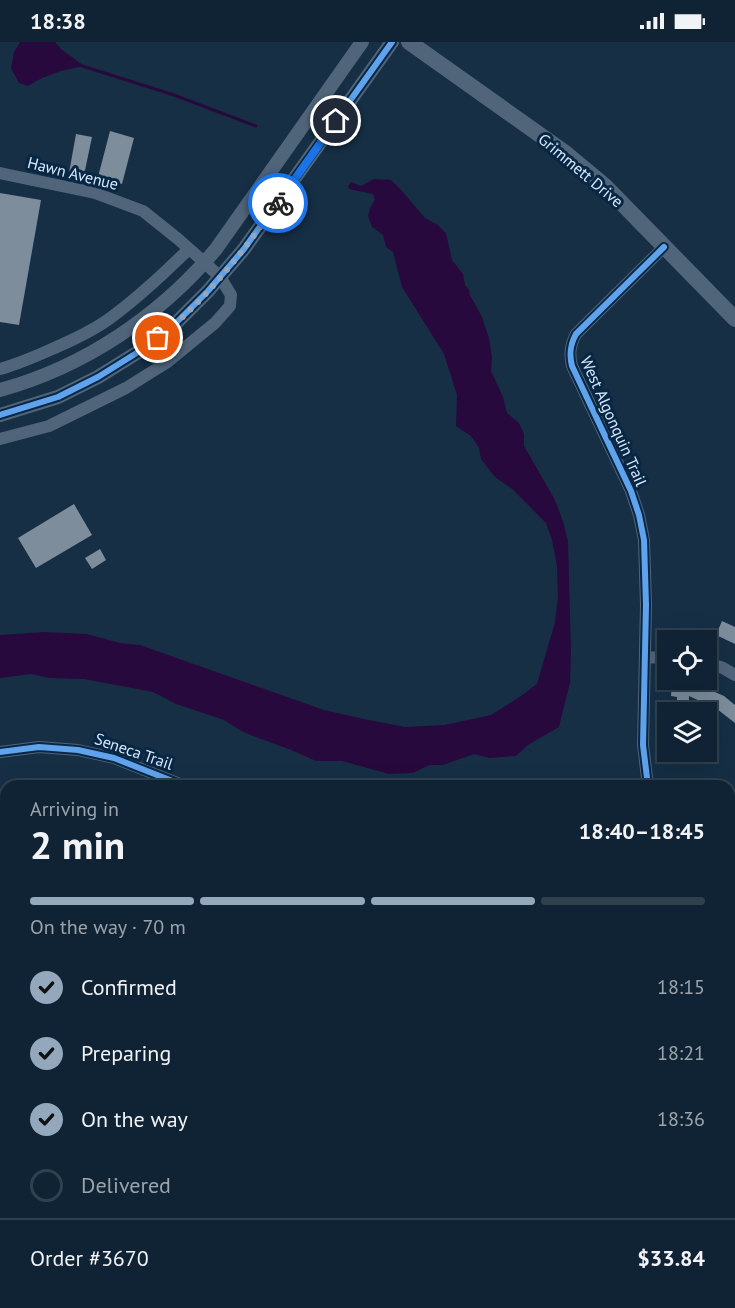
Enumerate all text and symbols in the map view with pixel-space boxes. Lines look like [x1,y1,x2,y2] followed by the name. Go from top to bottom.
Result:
[30,7,86,35] text: 18:38
[310,95,361,146] pin
[319,104,352,137] icon: home
[535,129,627,211] street label: Grimmett Drive
[25,152,121,194] street label: Hawn Avenue
[248,173,308,233] courier
[262,187,295,220] icon: bike
[132,312,183,363] pin
[141,321,174,354] icon: bag
[576,353,652,489] street label: West Algonquin Trail
[657,630,717,762] map controls
[657,630,717,690] button: locate
[657,702,717,762] button: layers
[92,728,176,774] street label: Seneca Trail
[30,796,119,822] text: Arriving in
[579,817,705,845] text: 18:40–18:45
[30,819,125,870] text: 2 min
[30,914,186,940] text: On the way · 70 m
[30,971,63,1004] icon: check
[81,973,177,1001] text: Confirmed
[657,974,705,1000] text: 18:15
[30,1037,63,1070] icon: check
[81,1039,171,1067] text: Preparing
[657,1040,705,1066] text: 18:21
[30,1103,63,1136] icon: check
[81,1105,188,1133] text: On the way
[657,1106,705,1132] text: 18:36
[81,1171,171,1199] text: Delivered
[30,1244,149,1272] text: Order #3670
[637,1244,705,1272] text: $33.84

